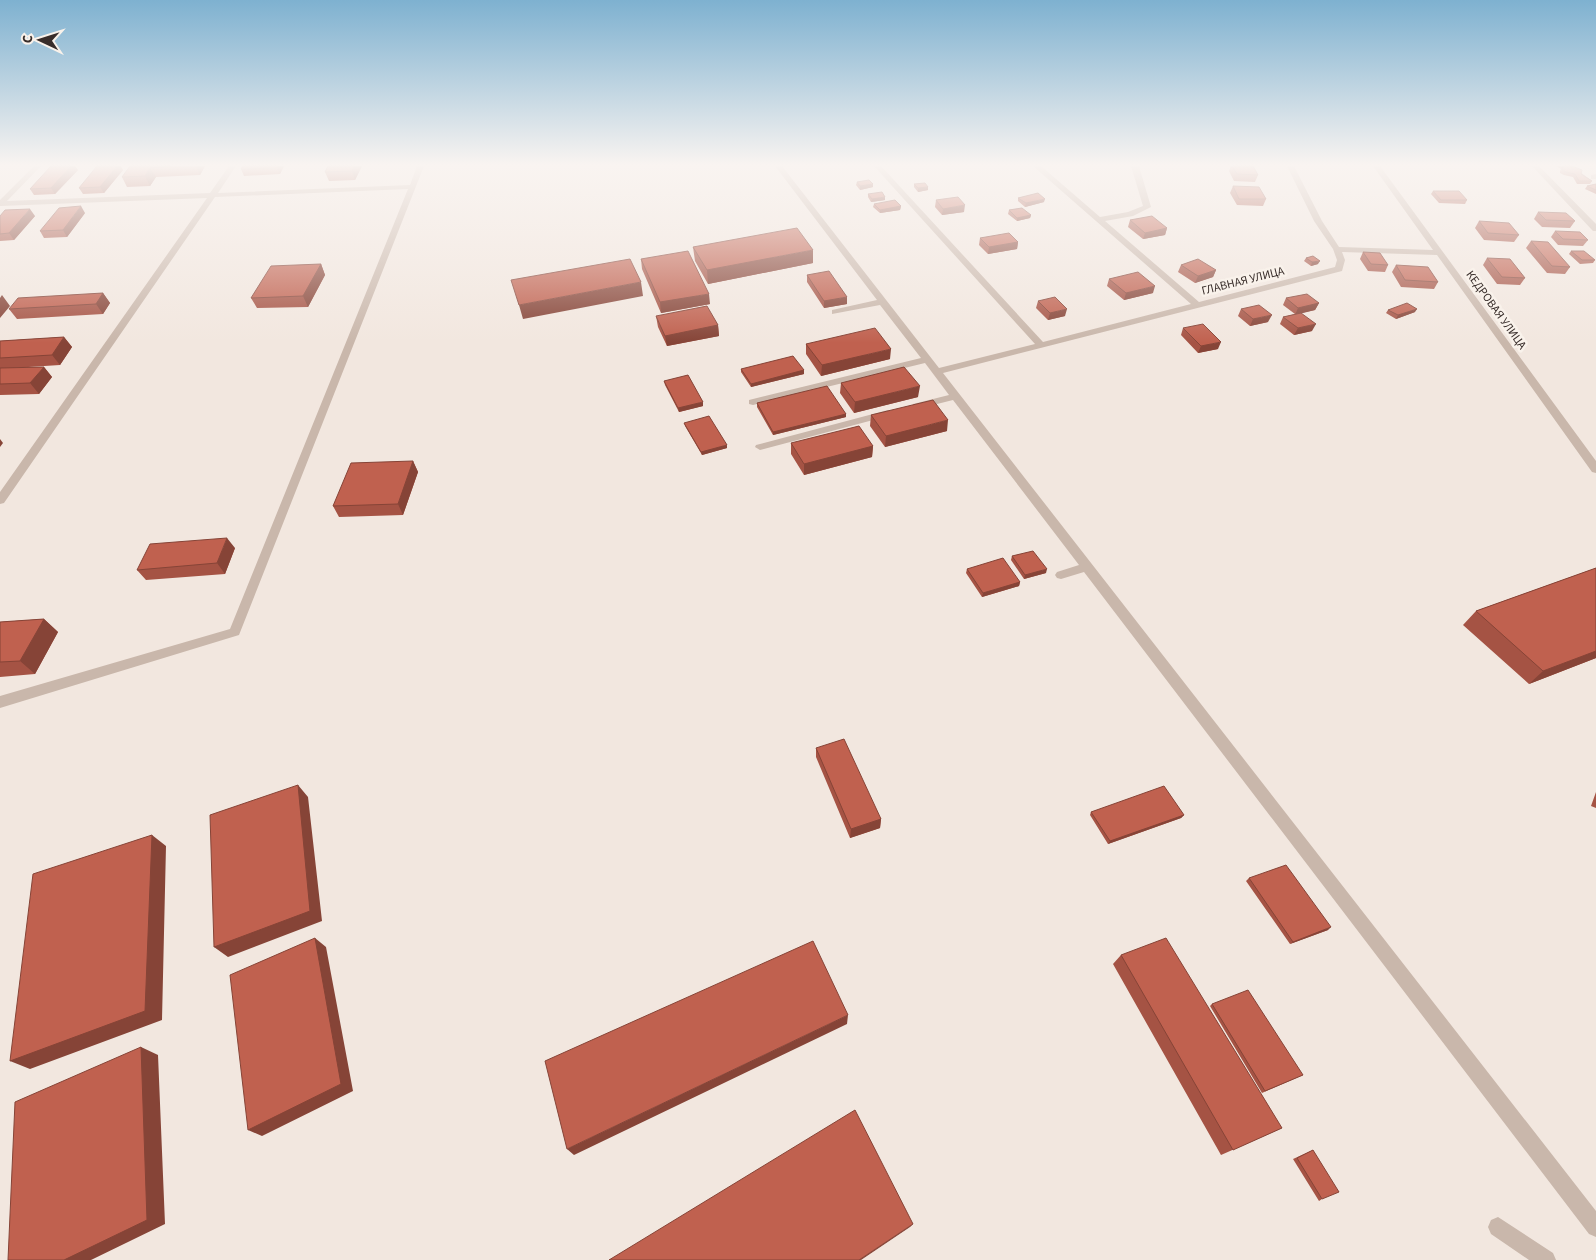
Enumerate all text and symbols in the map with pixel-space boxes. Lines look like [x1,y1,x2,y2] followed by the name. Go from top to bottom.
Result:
[15,15,65,65] north arrow
[18,34,38,44] text: С
[1200,262,1287,299] street label: ГЛАВНАЯ УЛИЦА
[1462,267,1531,353] street label: КЕДРОВАЯ УЛИЦА

